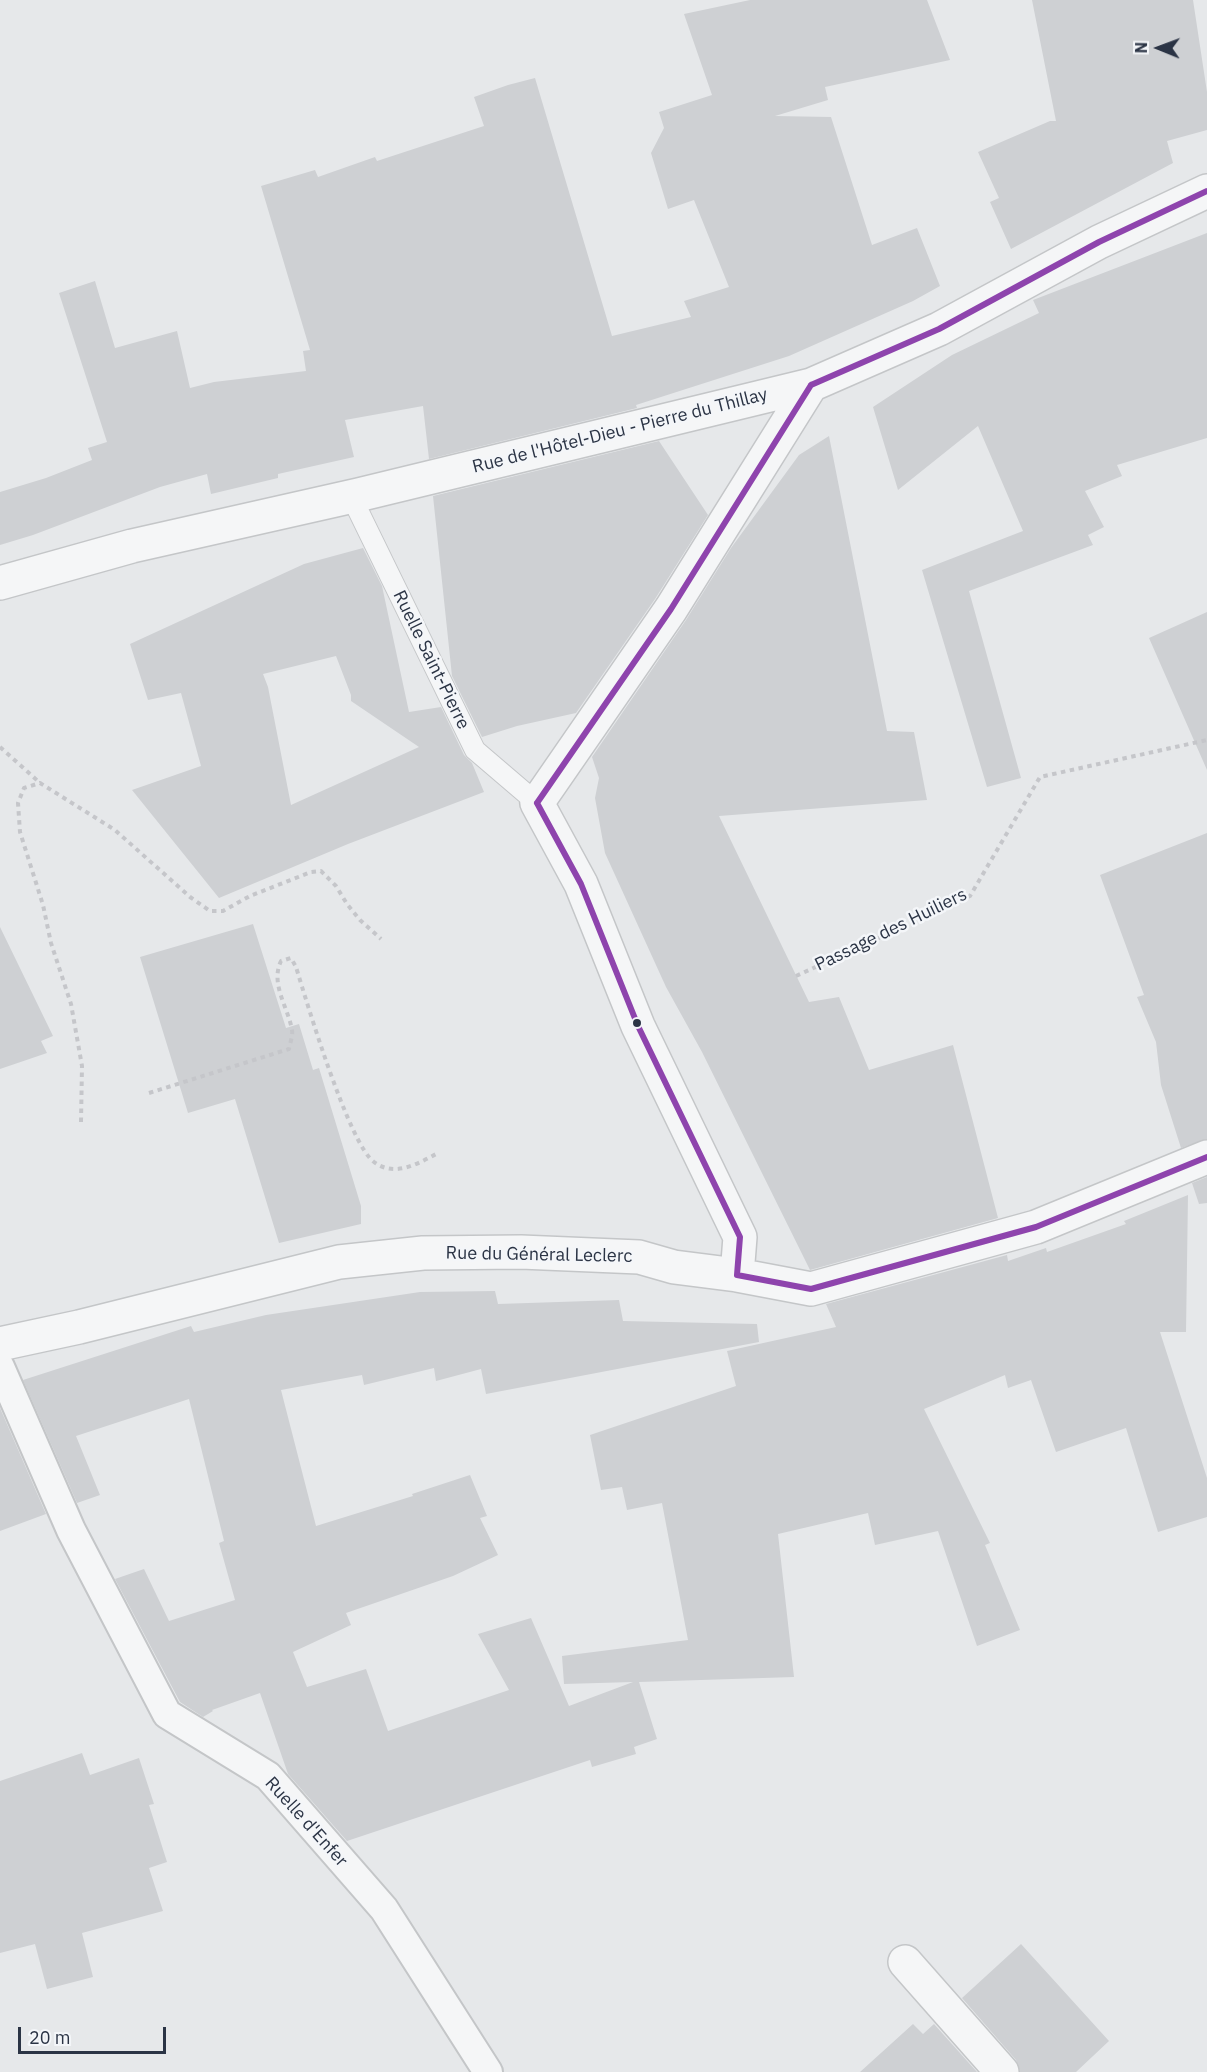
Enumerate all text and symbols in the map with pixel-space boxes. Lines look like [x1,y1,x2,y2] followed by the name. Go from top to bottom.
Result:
[1129,18,1189,78] north arrow
[1131,42,1151,54] text: N
[470,384,770,478] street label: Rue de l'Hôtel-Dieu - Pierre du Thillay
[388,587,474,733] street label: Ruelle Saint-Pierre
[812,884,970,976] street label: Passage des Huiliers
[631,1017,643,1029] unlabelled marker
[445,1243,633,1267] street label: Rue du Général Leclerc
[260,1773,352,1871] street label: Ruelle d'Enfer
[21,2015,170,2053] scale bar
[29,2026,71,2049] text: 20 m

